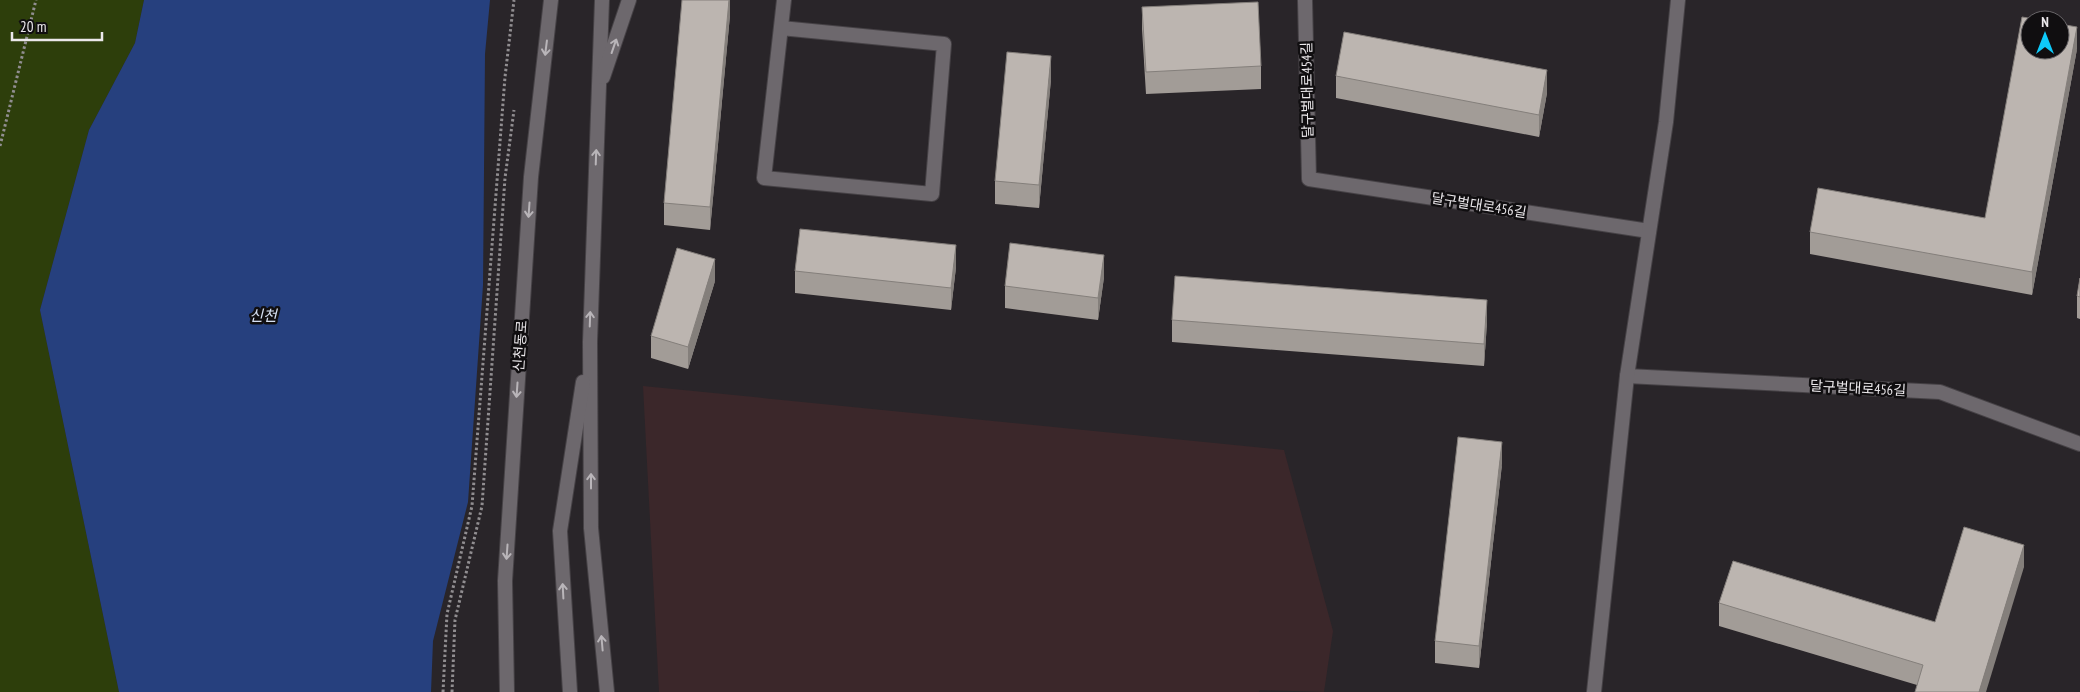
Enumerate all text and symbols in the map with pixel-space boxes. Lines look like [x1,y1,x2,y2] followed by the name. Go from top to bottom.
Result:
[12,10,102,42] scale bar
[2020,10,2070,60] north arrow
[2041,13,2049,31] text: N
[20,17,46,36] text: 20 m
[609,38,619,54] one-way arrow
[541,40,551,56] one-way arrow
[1297,42,1317,138] street label: 달구벌대로454길
[591,149,600,165] one-way arrow
[1430,189,1528,221] street label: 달구벌대로456길
[524,202,533,218] one-way arrow
[249,306,279,325] water label: 신천
[586,311,595,327] one-way arrow
[509,320,531,372] street label: 신천동로
[1810,376,1906,400] street label: 달구벌대로456길
[513,381,522,397] one-way arrow
[586,474,596,490] one-way arrow
[502,544,511,560] one-way arrow
[559,583,568,599] one-way arrow
[597,636,607,652] one-way arrow

